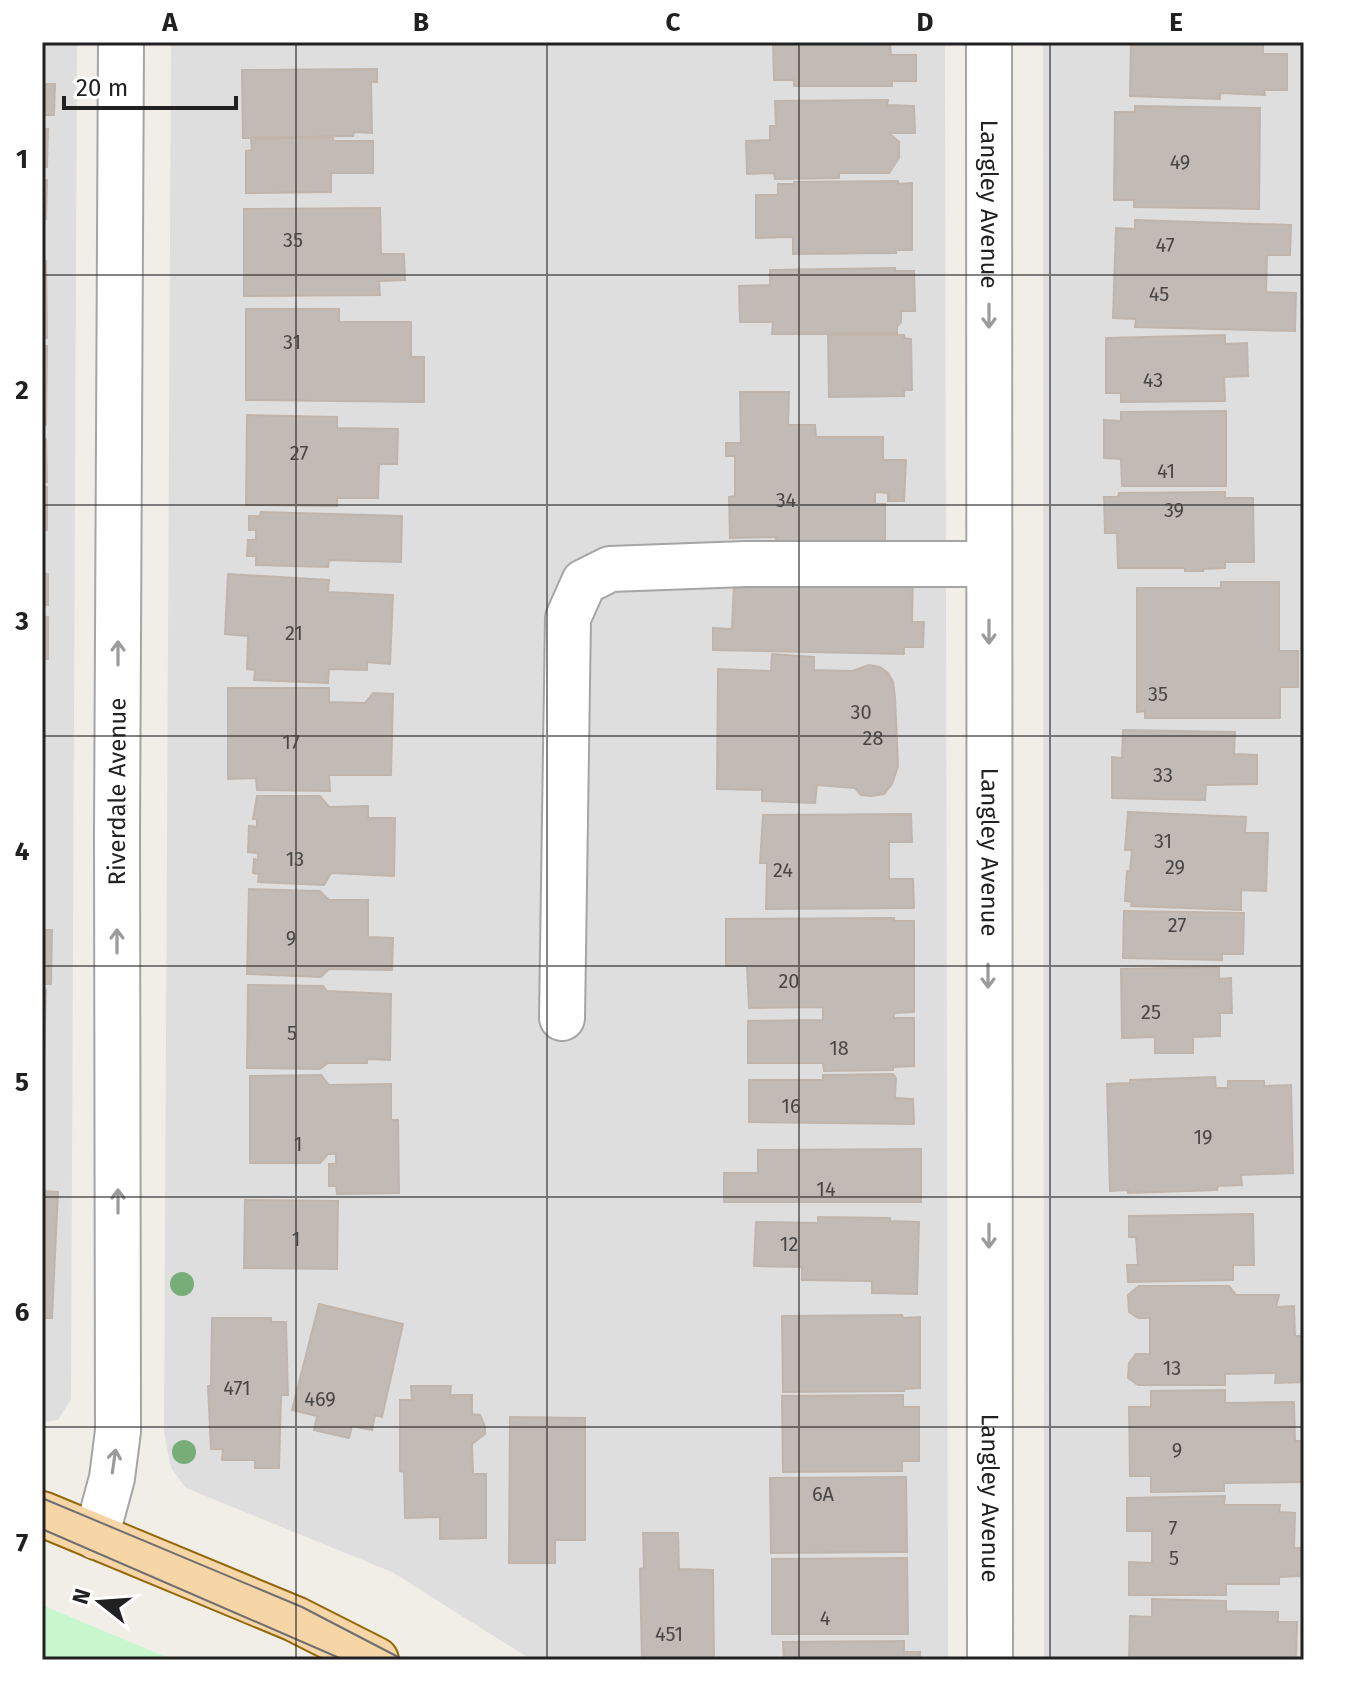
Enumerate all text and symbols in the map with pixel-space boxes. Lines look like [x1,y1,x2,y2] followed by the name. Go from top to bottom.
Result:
[161,7,178,38] text: A
[413,7,429,38] text: B
[666,7,681,38] text: C
[917,7,934,38] text: D
[1169,7,1183,38] text: E
[64,60,236,110] scale bar
[76,74,128,102] text: 20 m
[975,119,1003,289] street label: Langley Avenue
[16,144,28,175] text: 1
[1170,150,1190,174] house number: 49
[283,228,303,252] house number: 35
[1155,233,1175,257] house number: 47
[1149,282,1169,306] house number: 45
[981,302,997,329] one-way arrow
[283,330,301,354] house number: 31
[1143,368,1163,392] house number: 43
[15,375,29,406] text: 2
[290,441,308,465] house number: 27
[1157,459,1175,483] house number: 41
[776,488,797,512] house number: 34
[1164,498,1184,522] house number: 39
[14,606,29,637] text: 3
[981,618,996,645] one-way arrow
[285,621,303,645] house number: 21
[110,640,126,667] one-way arrow
[1148,682,1168,706] house number: 35
[103,697,132,886] street label: Riverdale Avenue
[850,700,872,724] house number: 30
[863,726,883,750] house number: 28
[282,730,300,754] house number: 17
[1153,763,1173,787] house number: 33
[975,767,1004,937] street label: Langley Avenue
[1154,829,1172,853] house number: 31
[15,836,30,867] text: 4
[286,847,304,871] house number: 13
[1165,855,1185,879] house number: 29
[773,858,793,882] house number: 24
[1168,913,1186,937] house number: 27
[286,926,296,950] house number: 9
[109,928,125,955] one-way arrow
[980,962,996,989] one-way arrow
[778,969,800,993] house number: 20
[1141,1000,1161,1024] house number: 25
[287,1021,297,1045] house number: 5
[829,1036,849,1060] house number: 18
[15,1067,29,1098] text: 5
[781,1094,801,1118] house number: 16
[1193,1125,1213,1149] house number: 19
[294,1132,302,1156] house number: 1
[816,1177,836,1201] house number: 14
[110,1188,126,1215] one-way arrow
[981,1222,996,1249] one-way arrow
[292,1227,300,1251] house number: 1
[780,1232,798,1256] house number: 12
[15,1297,30,1328] text: 6
[1163,1356,1181,1380] house number: 13
[223,1376,251,1400] house number: 471
[304,1387,336,1411] house number: 469
[976,1413,1004,1583] street label: Langley Avenue
[1172,1438,1182,1462] house number: 9
[107,1449,122,1474] one-way arrow
[812,1482,835,1506] house number: 6A
[1169,1516,1178,1540] house number: 7
[16,1528,28,1559] text: 7
[1169,1546,1179,1570] house number: 5
[60,1562,140,1642] north arrow
[66,1585,96,1607] text: N
[820,1606,831,1630] house number: 4
[655,1622,683,1646] house number: 451

